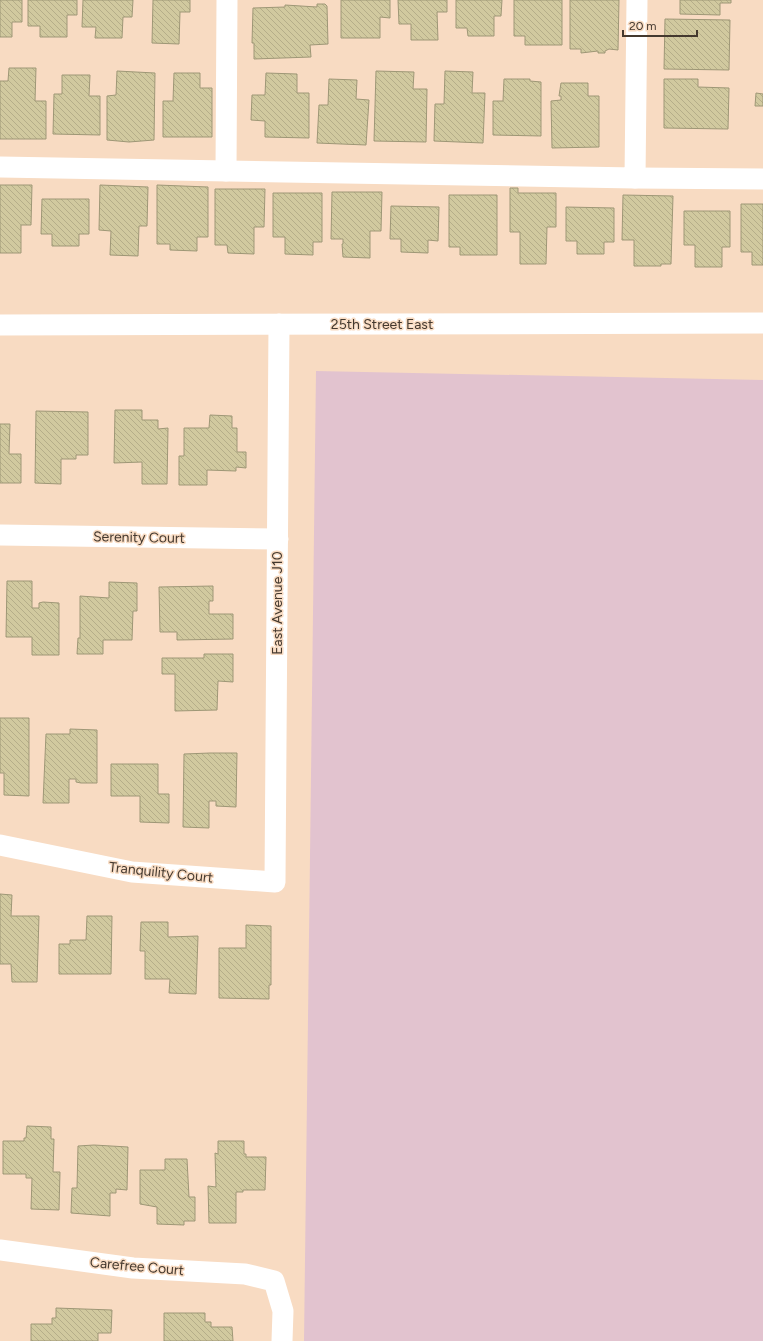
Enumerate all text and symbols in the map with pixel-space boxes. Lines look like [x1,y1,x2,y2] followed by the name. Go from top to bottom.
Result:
[623,12,697,38] scale bar
[629,19,657,33] text: 20 m
[331,316,433,333] street label: 25th Street East
[93,528,185,547] street label: Serenity Court
[269,551,286,655] street label: East Avenue J10
[108,859,214,886] street label: Tranquility Court
[89,1254,185,1279] street label: Carefree Court

